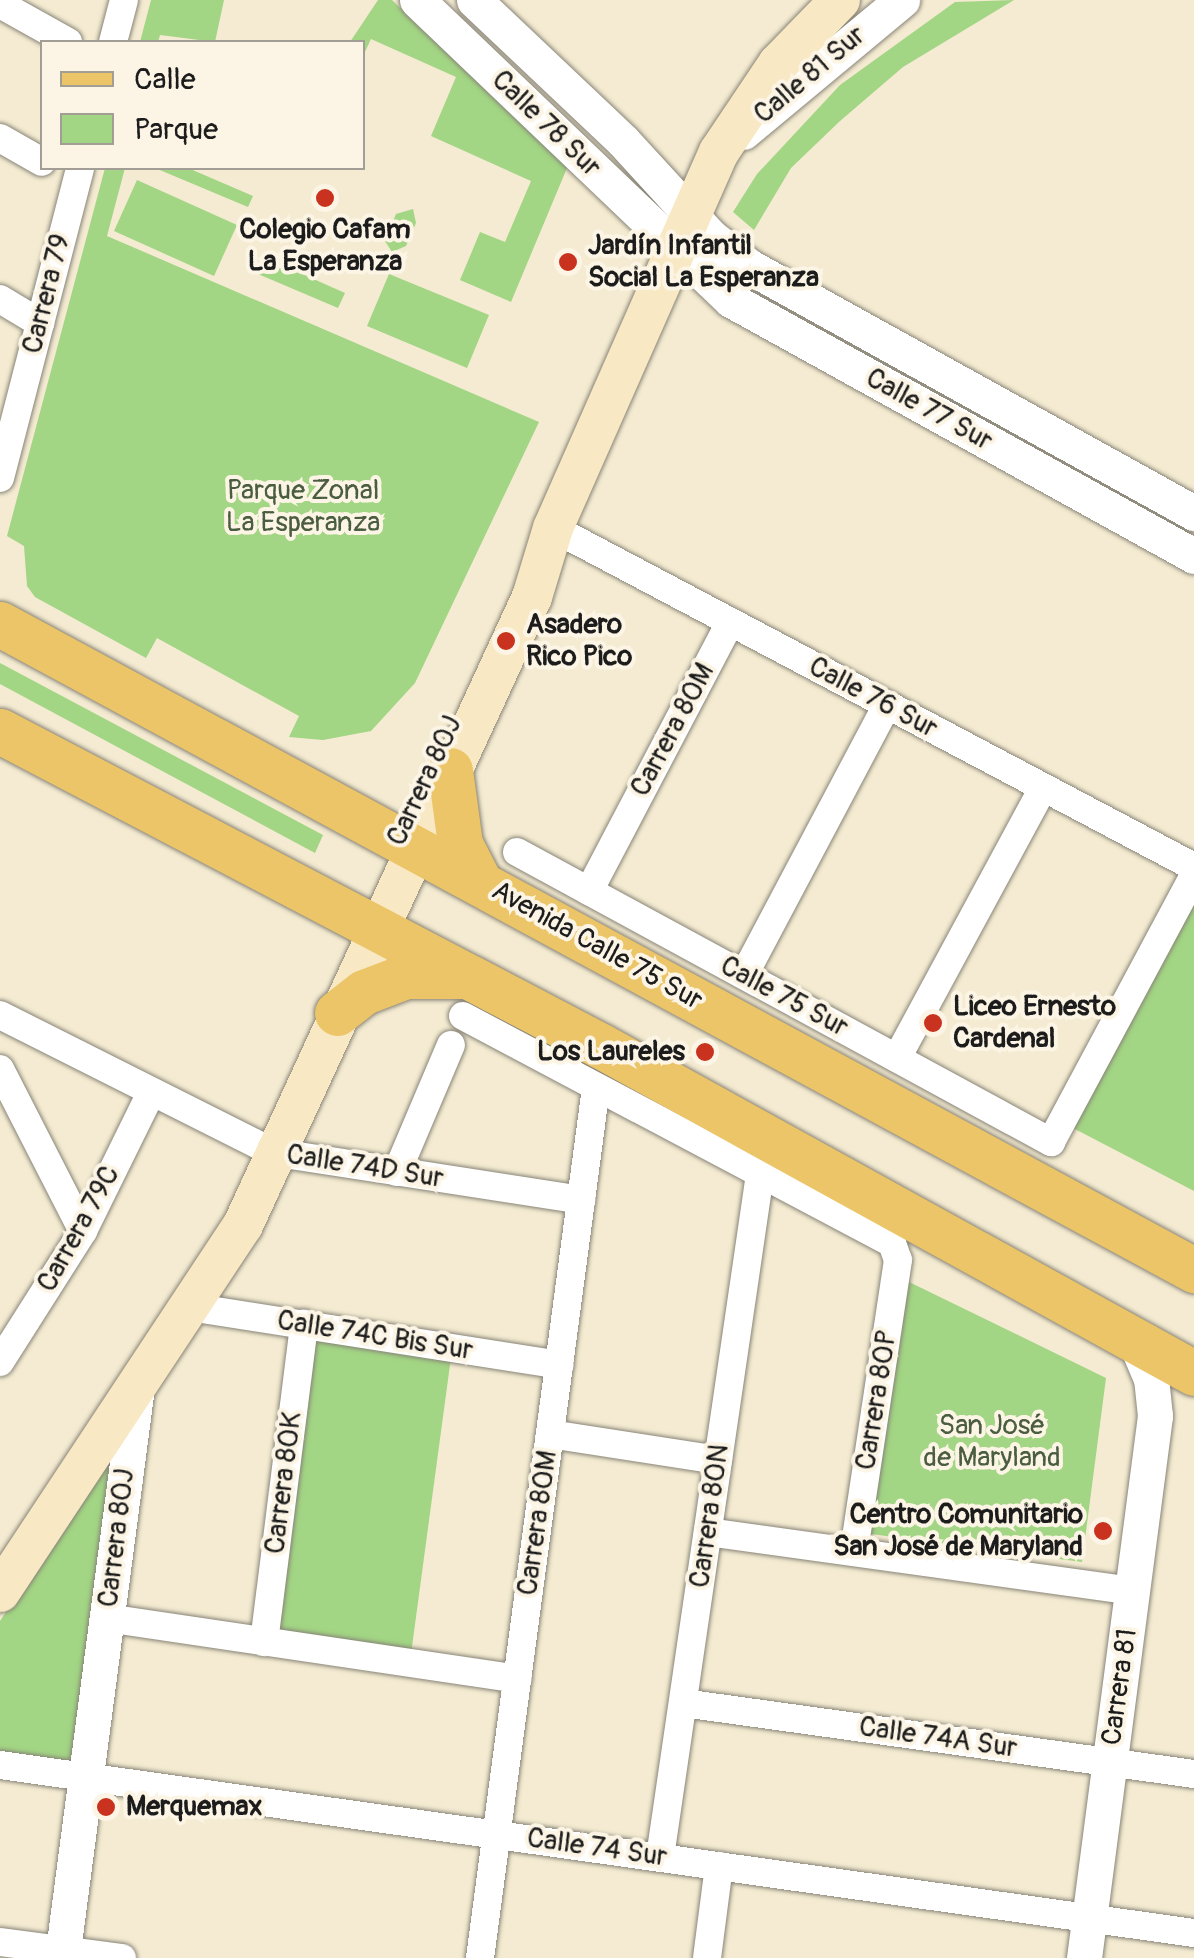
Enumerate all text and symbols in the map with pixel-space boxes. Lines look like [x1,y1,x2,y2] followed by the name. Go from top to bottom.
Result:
[747,19,873,131] street label: Calle 81 Sur
[40,40,365,170] legend
[134,61,196,98] text: Calle
[484,64,608,184] street label: Calle 78 Sur
[134,111,218,148] text: Parque
[314,187,336,209] marker: Colegio Cafam La Esperanza
[239,213,411,279] place label: Colegio Cafam La Esperanza
[588,229,819,295] place label: Jardín Infantil Social La Esperanza
[16,231,78,357] street label: Carrera 79
[557,251,579,273] marker: Jardín Infantil Social La Esperanza
[860,361,998,459] street label: Calle 77 Sur
[226,474,380,540] park label: Parque Zonal La Esperanza
[526,608,632,674] place label: Asadero Rico Pico
[495,630,517,652] marker: Asadero Rico Pico
[803,650,943,746] street label: Calle 76 Sur
[624,658,722,802] street label: Carrera 80M
[380,711,470,851] street label: Carrera 80J
[486,874,708,1018] street label: Avenida Calle 75 Sur
[714,949,854,1045] street label: Calle 75 Sur
[953,990,1116,1056] place label: Liceo Ernesto Cardenal
[922,1012,944,1034] marker: Liceo Ernesto Cardenal
[537,1035,685,1069] place label: Los Laureles
[694,1041,716,1063] marker: Los Laureles
[284,1138,446,1196] street label: Calle 74D Sur
[31,1160,127,1298] street label: Carrera 79C
[275,1304,475,1368] street label: Calle 74C Bis Sur
[849,1328,905,1472] street label: Carrera 80P
[923,1409,1061,1475] park label: San José de Maryland
[259,1410,309,1556] street label: Carrera 80K
[683,1442,737,1590] street label: Carrera 80N
[511,1448,565,1598] street label: Carrera 80M
[92,1467,142,1609] street label: Carrera 80J
[833,1498,1083,1564] place label: Centro Comunitario San José de Maryland
[1092,1520,1114,1542] marker: Centro Comunitario San José de Maryland
[1095,1626,1145,1748] street label: Carrera 81
[857,1710,1019,1766] street label: Calle 74A Sur
[126,1790,263,1824] place label: Merquemax
[95,1796,117,1818] marker: Merquemax
[525,1822,669,1874] street label: Calle 74 Sur

